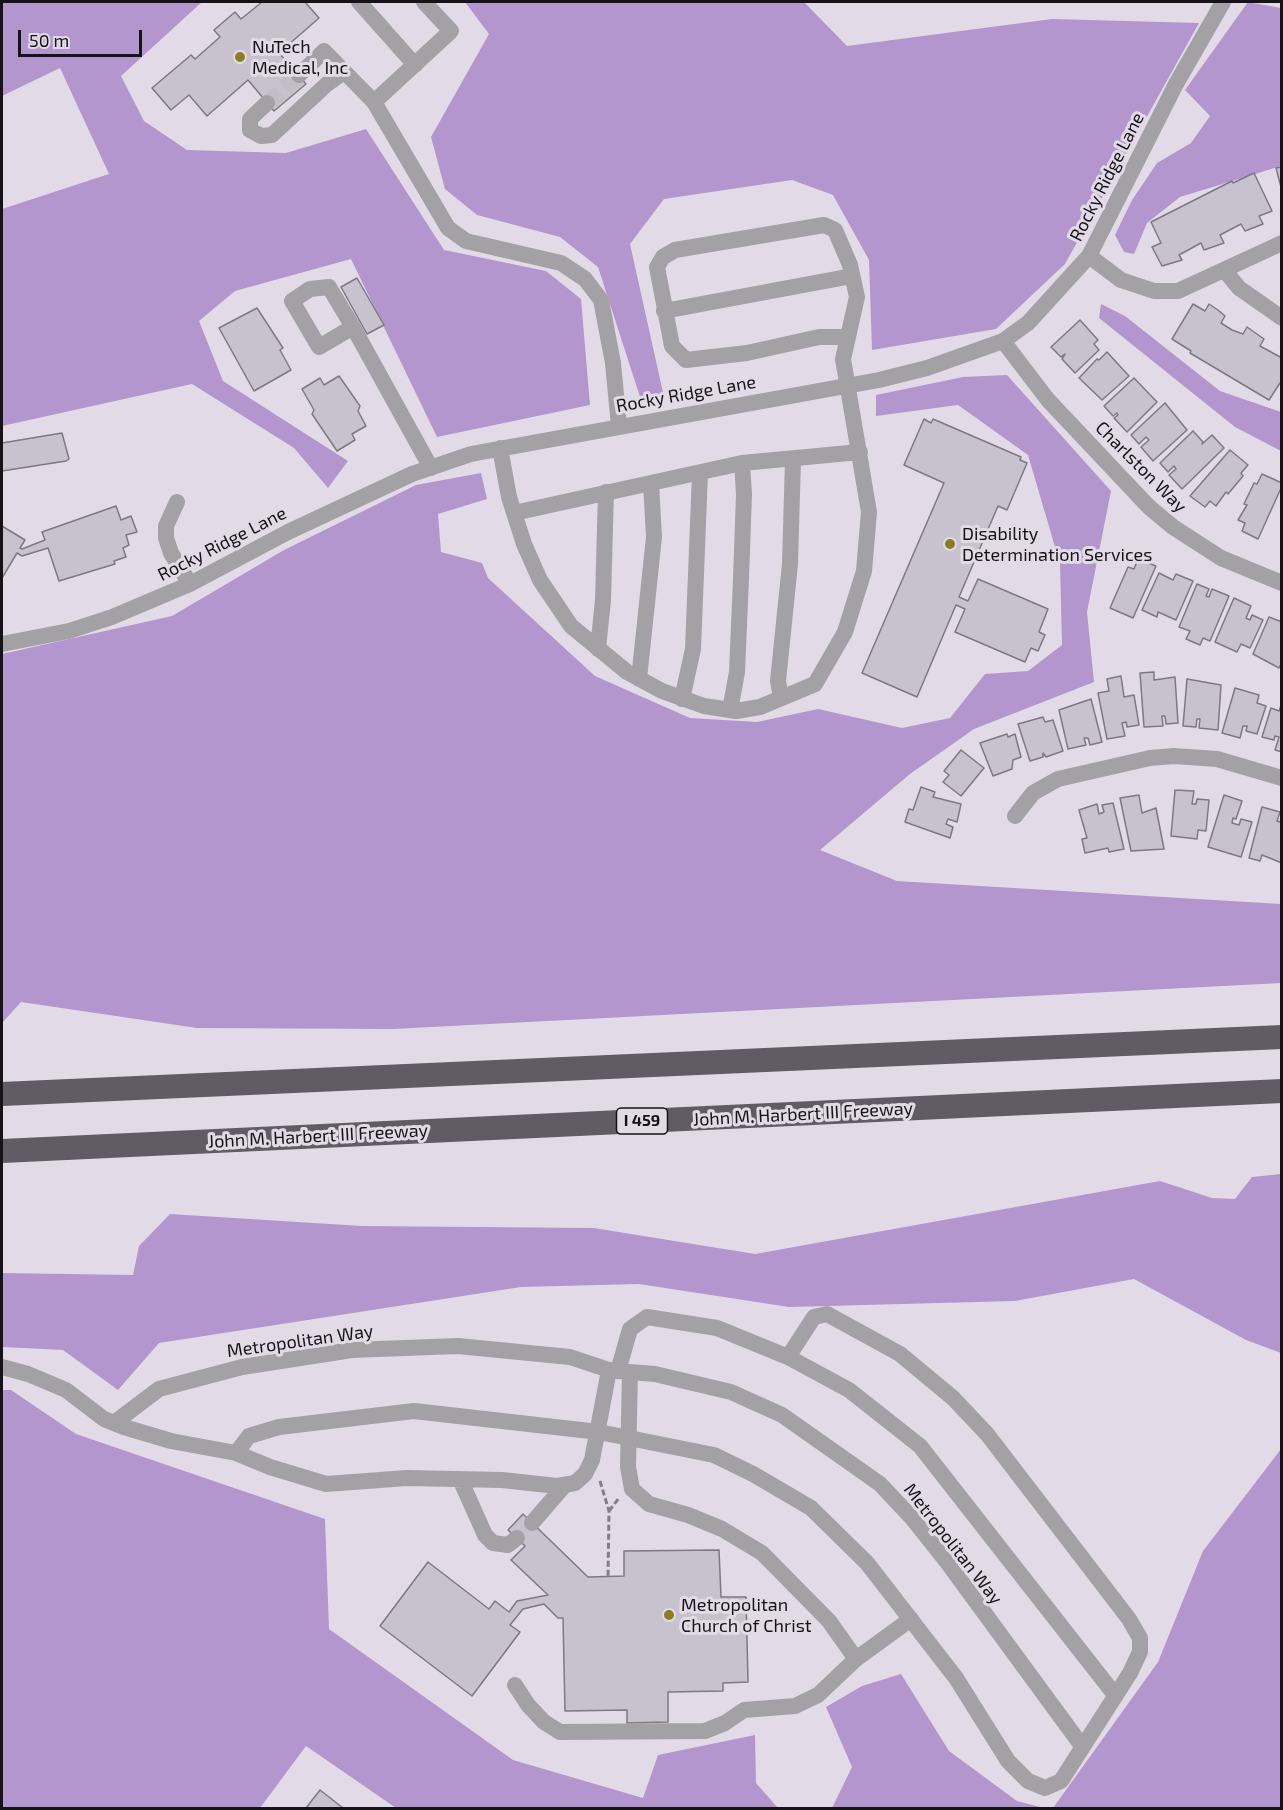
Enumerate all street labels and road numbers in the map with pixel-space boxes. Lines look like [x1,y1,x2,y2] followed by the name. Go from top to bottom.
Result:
[1065,109,1149,245] street label: Rocky Ridge Lane
[614,371,758,417] street label: Rocky Ridge Lane
[1091,417,1191,517] street label: Charlston Way
[154,502,290,586] street label: Rocky Ridge Lane
[692,1097,914,1131] street label: John M. Harbert III Freeway
[616,1108,668,1134] road number: I 459
[207,1119,429,1153] street label: John M. Harbert III Freeway
[225,1320,375,1362] street label: Metropolitan Way
[899,1479,1007,1609] street label: Metropolitan Way

